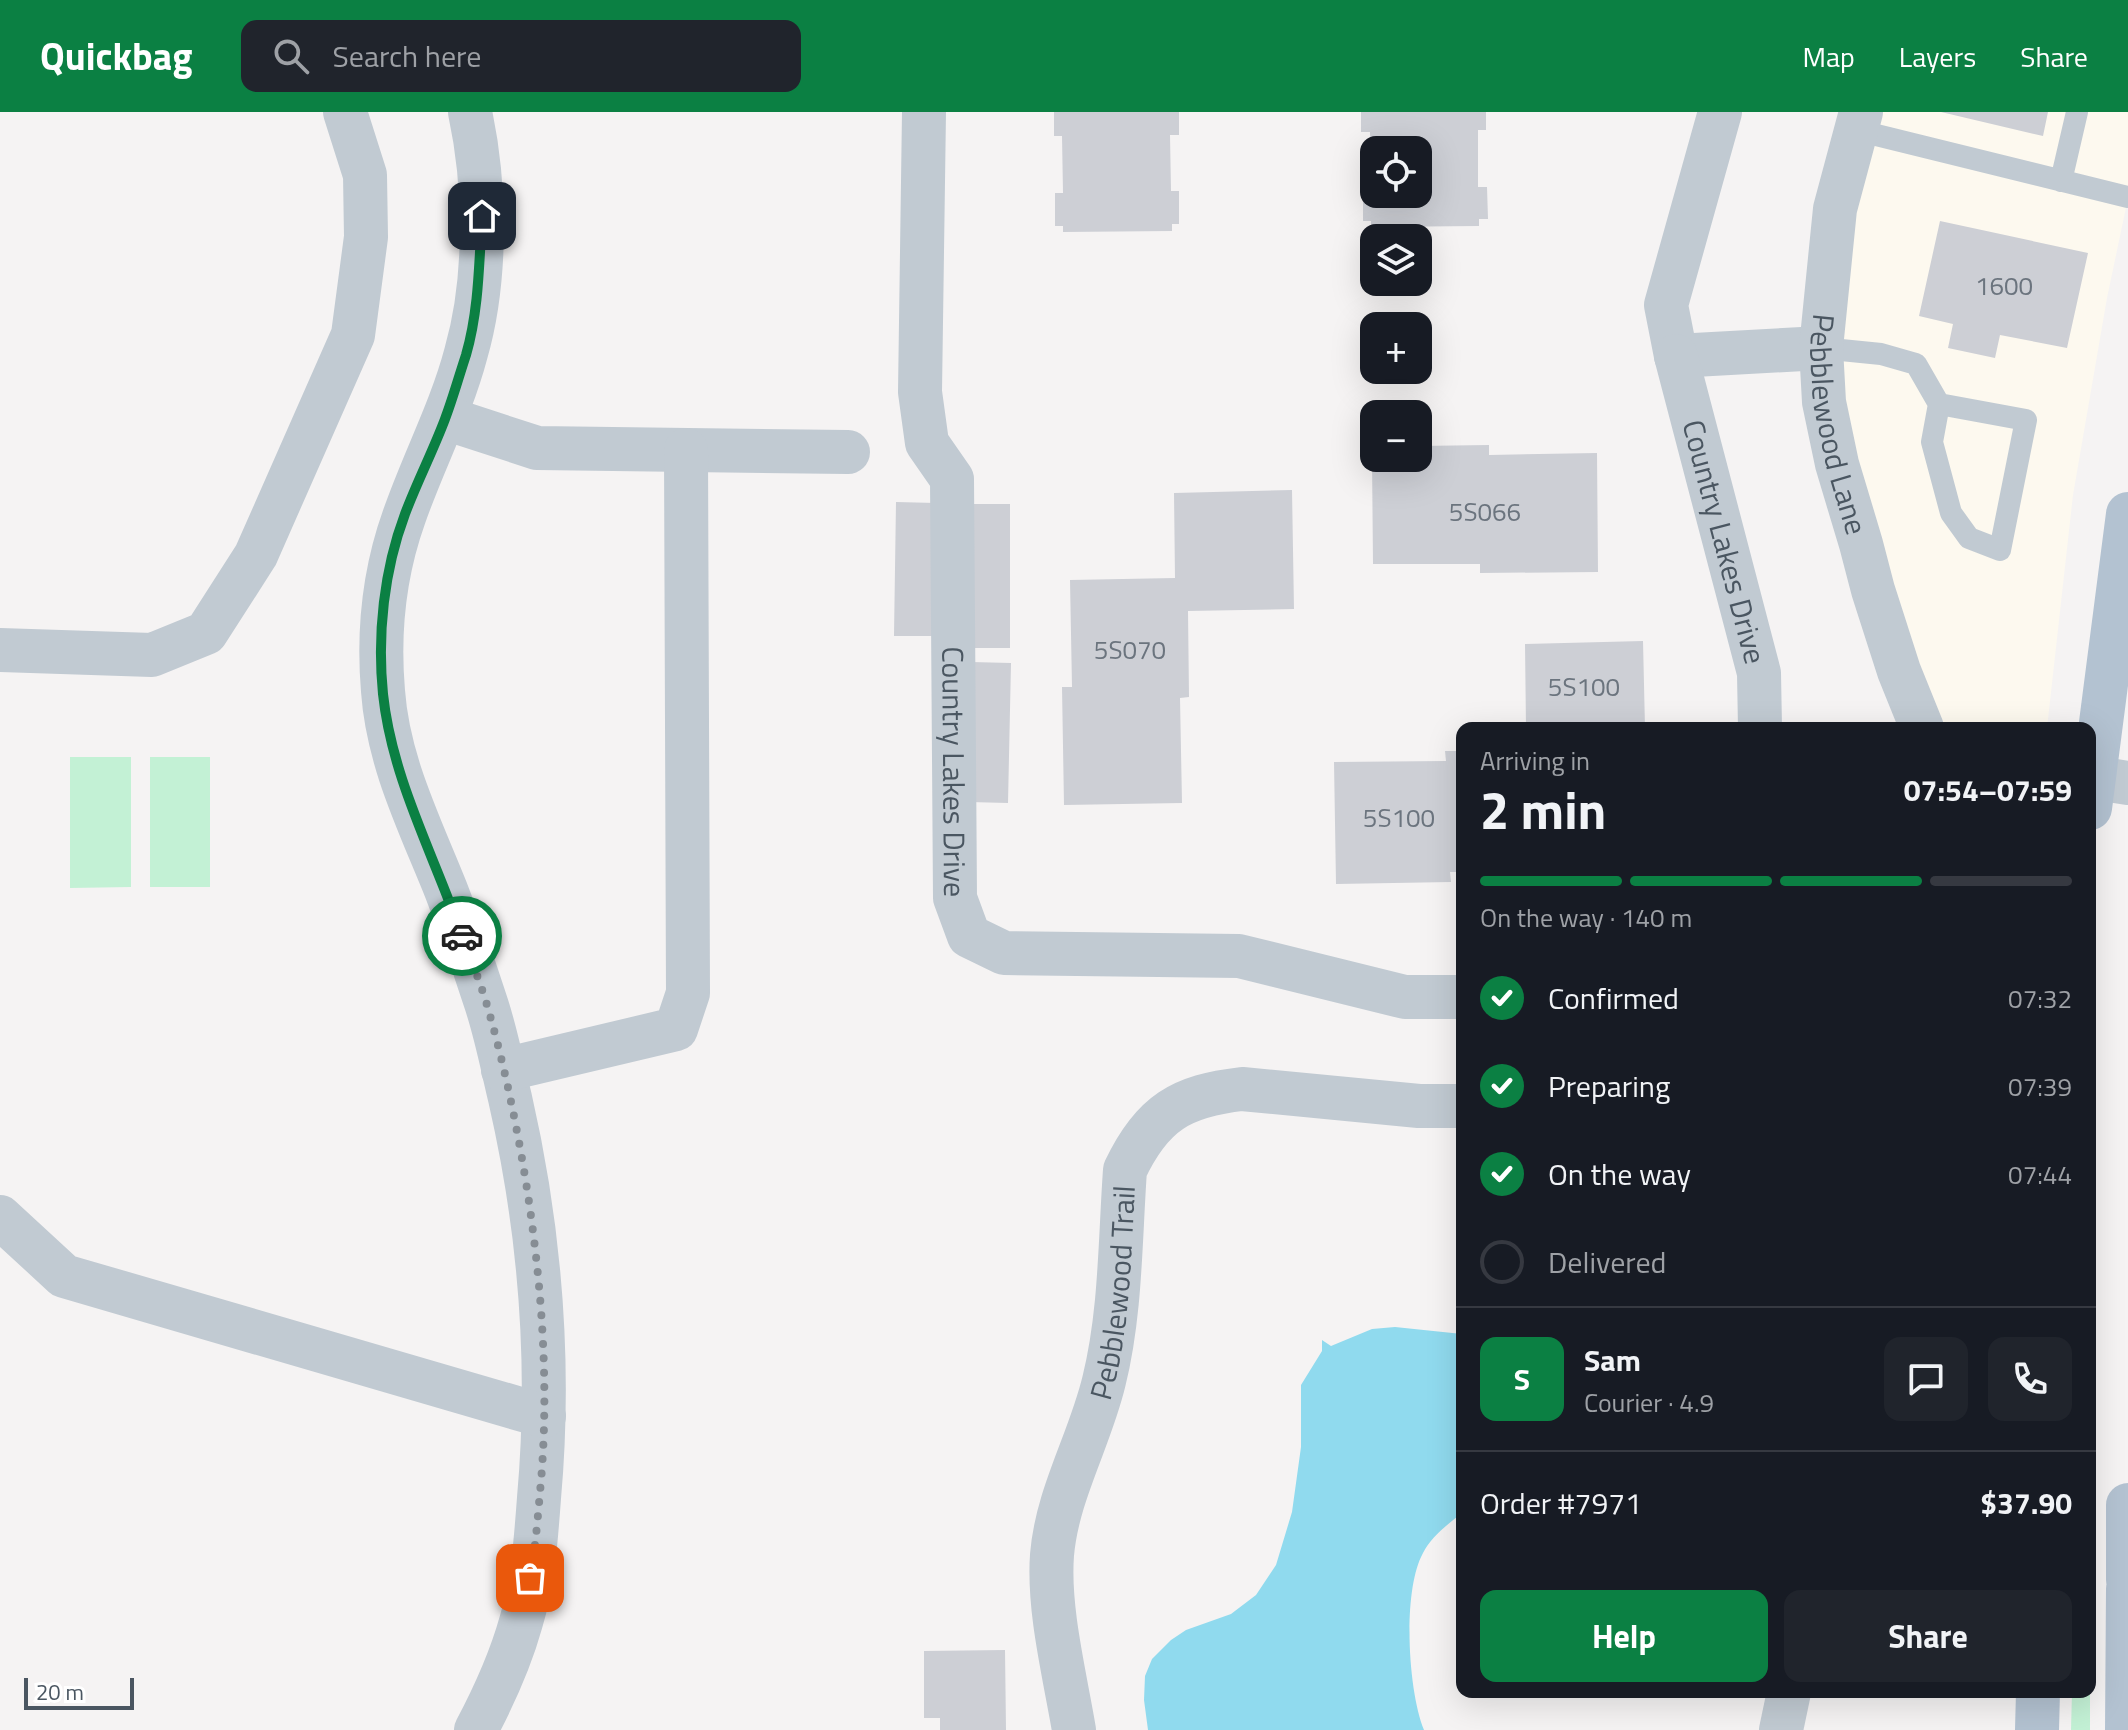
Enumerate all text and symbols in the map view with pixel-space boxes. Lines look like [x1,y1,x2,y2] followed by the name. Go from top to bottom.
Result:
[241,20,801,92] search box
[40,27,193,85] text: Quickbag
[333,33,481,79] text: Search here
[269,34,313,78] icon: search
[1802,35,1855,78] text: Map
[1899,35,1976,78] text: Layers
[2020,35,2088,78] text: Share
[1360,136,1432,472] map controls
[1360,136,1432,208] button: locate
[448,182,516,250] pin
[460,194,504,238] icon: home
[1360,224,1432,296] button: layers
[1975,266,2033,305] house number: 1600
[1360,312,1432,384] button: +
[1798,312,1880,540] street label: Pebblewood Lane
[1360,400,1432,472] button: −
[1671,415,1779,669] street label: Country Lakes Drive
[1449,492,1521,531] house number: 5S066
[1094,630,1166,669] house number: 5S070
[930,646,978,897] street label: Country Lakes Drive
[1548,667,1620,706] house number: 5S100
[1480,741,1590,780] text: Arriving in
[1904,767,2072,813] text: 07:54–07:59
[1480,770,1606,849] text: 2 min
[1363,798,1435,837] house number: 5S100
[422,896,502,976] courier
[1480,898,1692,937] text: On the way · 140 m
[440,914,484,958] icon: car
[1548,975,1679,1021] text: Confirmed
[1480,976,1524,1020] icon: check
[2008,979,2072,1018] text: 07:32
[1548,1063,1670,1109] text: Preparing
[1480,1064,1524,1108] icon: check
[2008,1067,2072,1106] text: 07:39
[1548,1151,1691,1197] text: On the way
[1480,1152,1524,1196] icon: check
[2008,1155,2072,1194] text: 07:44
[1077,1184,1147,1405] street label: Pebblewood Trail
[1548,1239,1666,1285] text: Delivered
[1584,1337,1641,1383] text: Sam
[1884,1337,1968,1421] button: chat
[1988,1337,2072,1421] button: phone
[1514,1356,1530,1402] text: S
[1584,1383,1714,1422] text: Courier · 4.9
[1480,1480,1642,1526] text: Order #7971
[1980,1480,2072,1526] text: $37.90
[496,1544,564,1612] pin
[508,1556,552,1600] icon: bag
[1480,1590,1768,1682] button: Help
[1784,1590,2072,1682] button: Share
[24,1674,134,1710] scale bar
[36,1675,84,1709] text: 20 m

